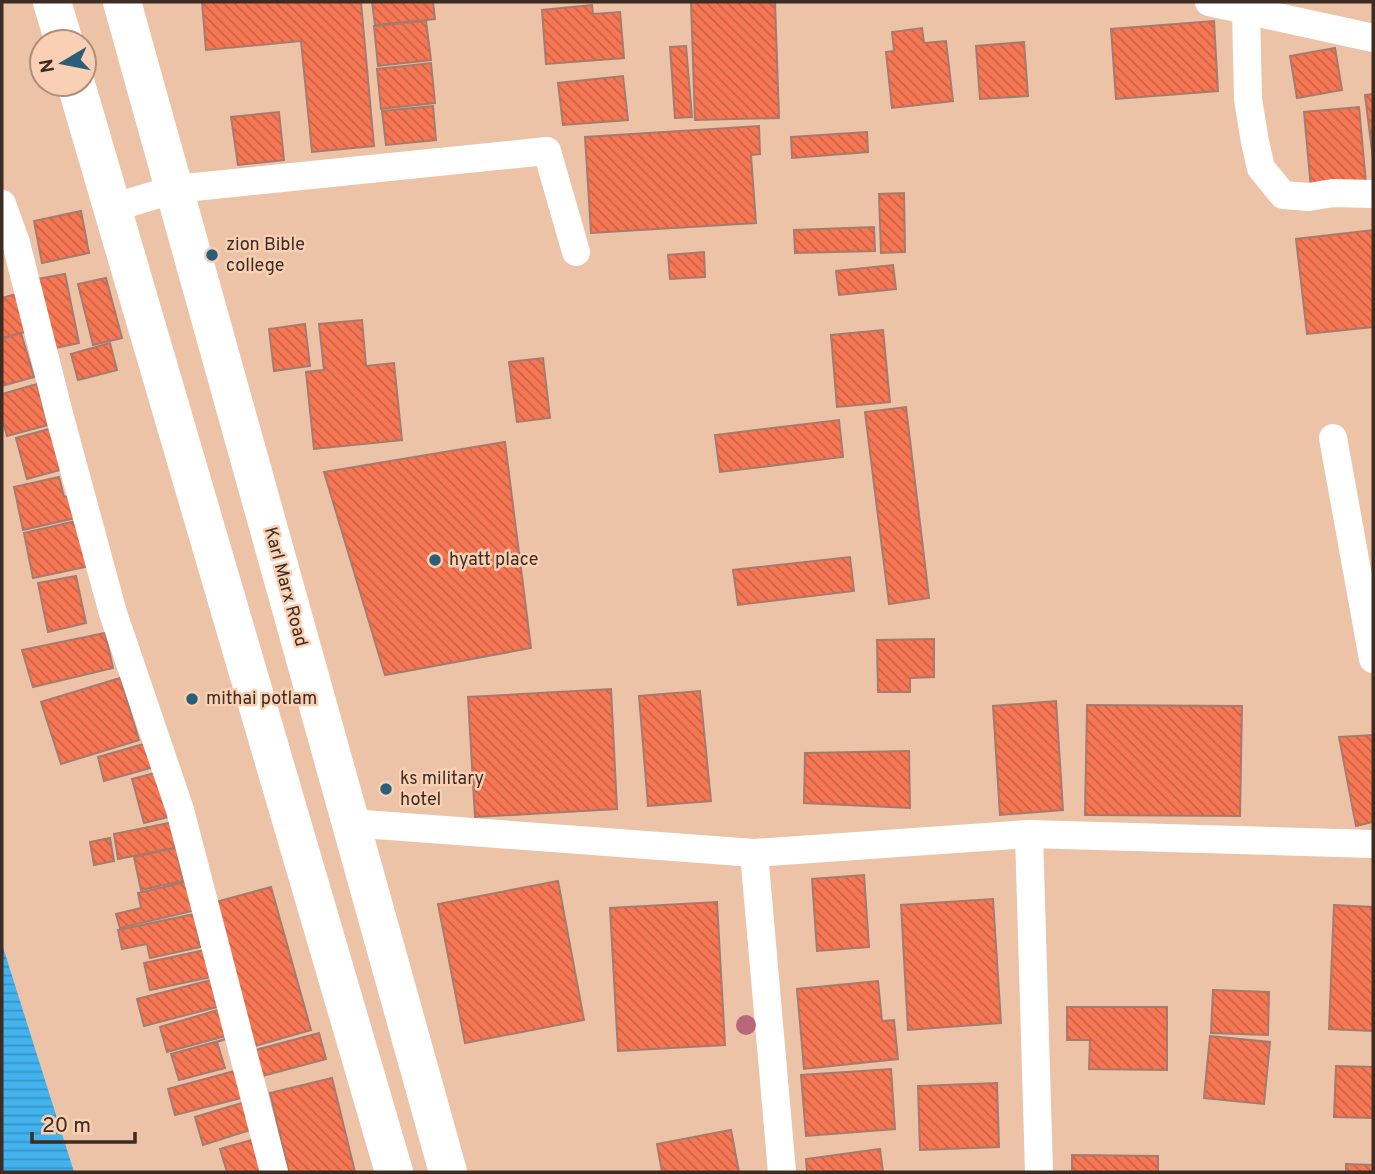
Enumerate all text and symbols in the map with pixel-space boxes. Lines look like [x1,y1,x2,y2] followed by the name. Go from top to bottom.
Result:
[28,28,98,98] north arrow
[35,57,61,74] text: N
[226,234,305,278] place label: zion Bible college
[204,247,220,263] marker: zion Bible college
[258,525,312,649] street label: Karl Marx Road
[449,549,538,572] place label: hyatt place
[427,552,443,568] marker: hyatt place
[206,688,317,711] place label: mithai potlam
[184,691,200,707] marker: mithai potlam
[400,768,484,812] place label: ks military hotel
[378,781,394,797] marker: ks military hotel
[32,1100,135,1144] scale bar
[42,1113,91,1140] text: 20 m

